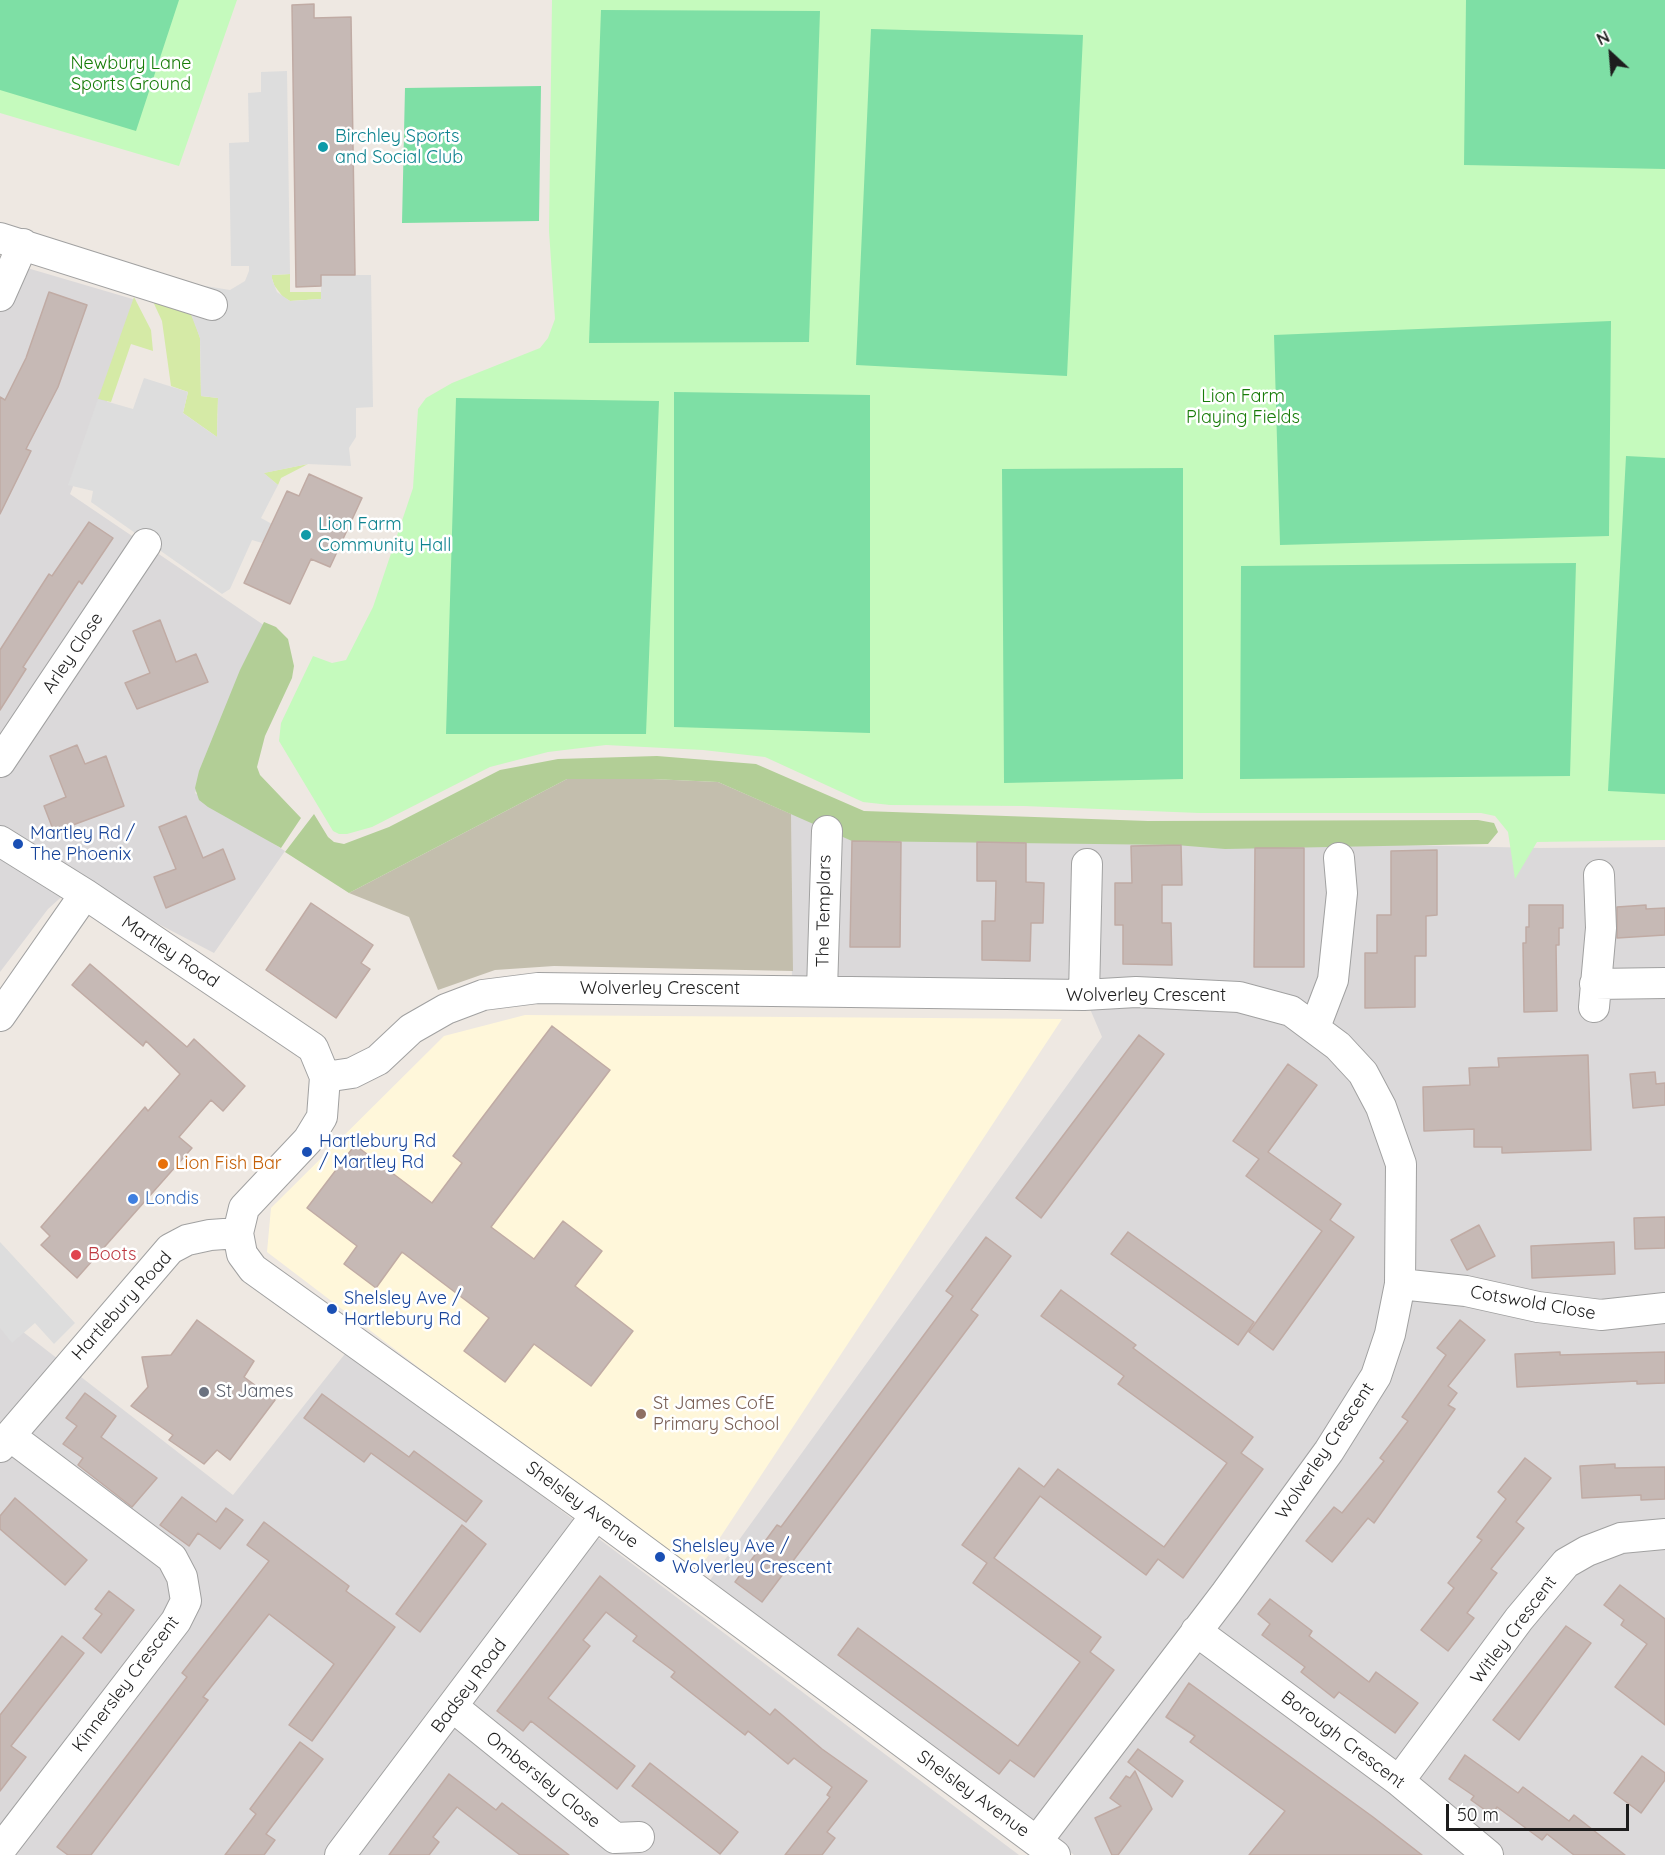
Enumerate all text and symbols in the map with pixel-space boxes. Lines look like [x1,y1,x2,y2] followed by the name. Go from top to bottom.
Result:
[1581,24,1641,84] north arrow
[1593,26,1613,49] text: N
[70,53,192,96] park label: Newbury Lane Sports Ground
[335,126,463,168] place label: Birchley Sports and Social Club
[316,140,330,154] marker: Birchley Sports and Social Club
[1186,386,1300,428] park label: Lion Farm Playing Fields
[318,514,451,556] place label: Lion Farm Community Hall
[299,528,313,542] marker: Lion Farm Community Hall
[38,608,108,698] street label: Arley Close
[30,823,135,866] place label: Martley Rd / The Phoenix
[11,837,25,851] marker: Martley Rd / The Phoenix
[812,854,836,968] street label: The Templars
[117,912,223,992] street label: Martley Road
[580,978,740,1000] street label: Wolverley Crescent
[1066,985,1226,1007] street label: Wolverley Crescent
[319,1131,436,1174] place label: Hartlebury Rd / Martley Rd
[300,1145,314,1159] marker: Hartlebury Rd / Martley Rd
[175,1153,282,1175] place label: Lion Fish Bar
[156,1157,170,1171] marker: Lion Fish Bar
[145,1188,199,1210] place label: Londis
[126,1192,140,1206] marker: Londis
[88,1244,136,1266] place label: Boots
[68,1247,176,1365] street label: Hartlebury Road
[69,1248,83,1262] marker: Boots
[1469,1281,1597,1325] street label: Cotswold Close
[344,1288,461,1330] place label: Shelsley Ave / Hartlebury Rd
[325,1302,339,1316] marker: Shelsley Ave / Hartlebury Rd
[1271,1379,1379,1523] street label: Wolverley Crescent
[216,1381,293,1403] place label: St James
[197,1385,211,1399] marker: St James
[653,1393,779,1436] place label: St James CofE Primary School
[634,1407,648,1421] marker: St James CofE Primary School
[522,1457,642,1553] street label: Shelsley Avenue
[672,1536,832,1578] place label: Shelsley Ave / Wolverley Crescent
[653,1550,667,1564] marker: Shelsley Ave / Wolverley Crescent
[1466,1572,1562,1688] street label: Witley Crescent
[68,1612,184,1756] street label: Kinnersley Crescent
[427,1635,511,1737] street label: Badsey Road
[1277,1686,1409,1794] street label: Borough Crescent
[481,1727,605,1833] street label: Ombersley Close
[913,1746,1033,1842] street label: Shelsley Avenue
[1449,1792,1632,1830] scale bar
[1457,1803,1499,1826] text: 50 m

